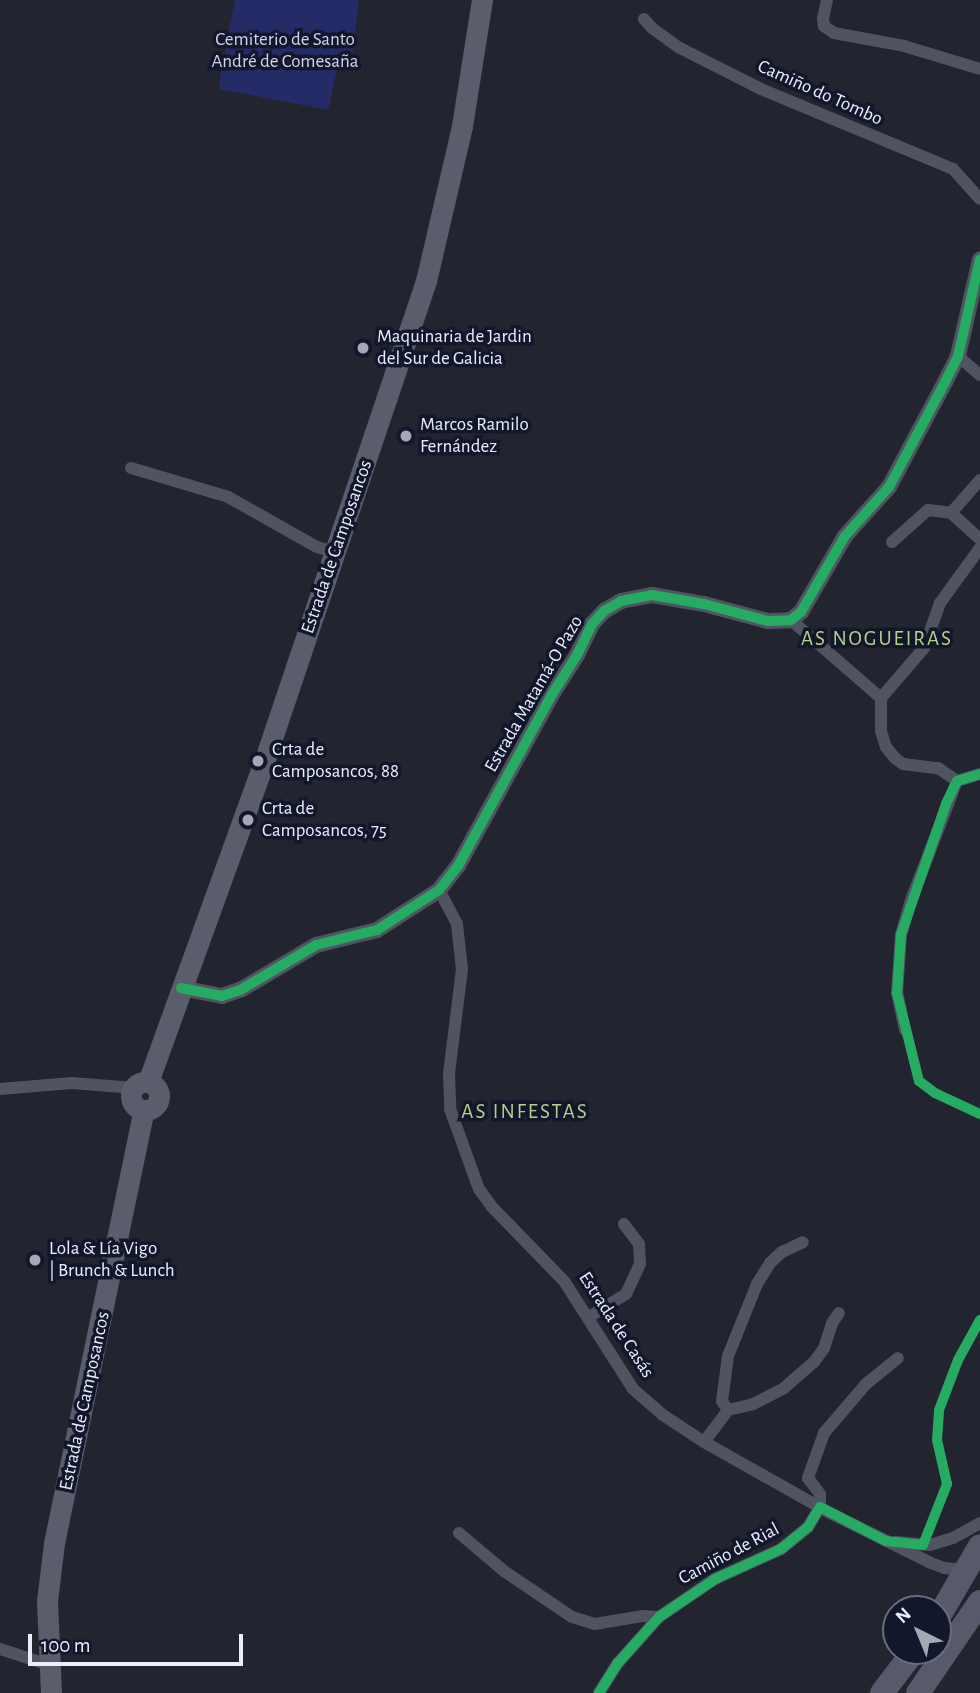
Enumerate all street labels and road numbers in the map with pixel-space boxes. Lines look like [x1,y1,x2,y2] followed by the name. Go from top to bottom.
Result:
[754,55,886,131] street label: Camiño do Tombo
[297,457,377,637] street label: Estrada de Camposancos
[480,612,588,776] street label: Estrada Matamá-O Pazo
[573,1268,659,1382] street label: Estrada de Casás
[55,1310,115,1492] street label: Estrada de Camposancos
[675,1518,783,1590] street label: Camiño de Rial

